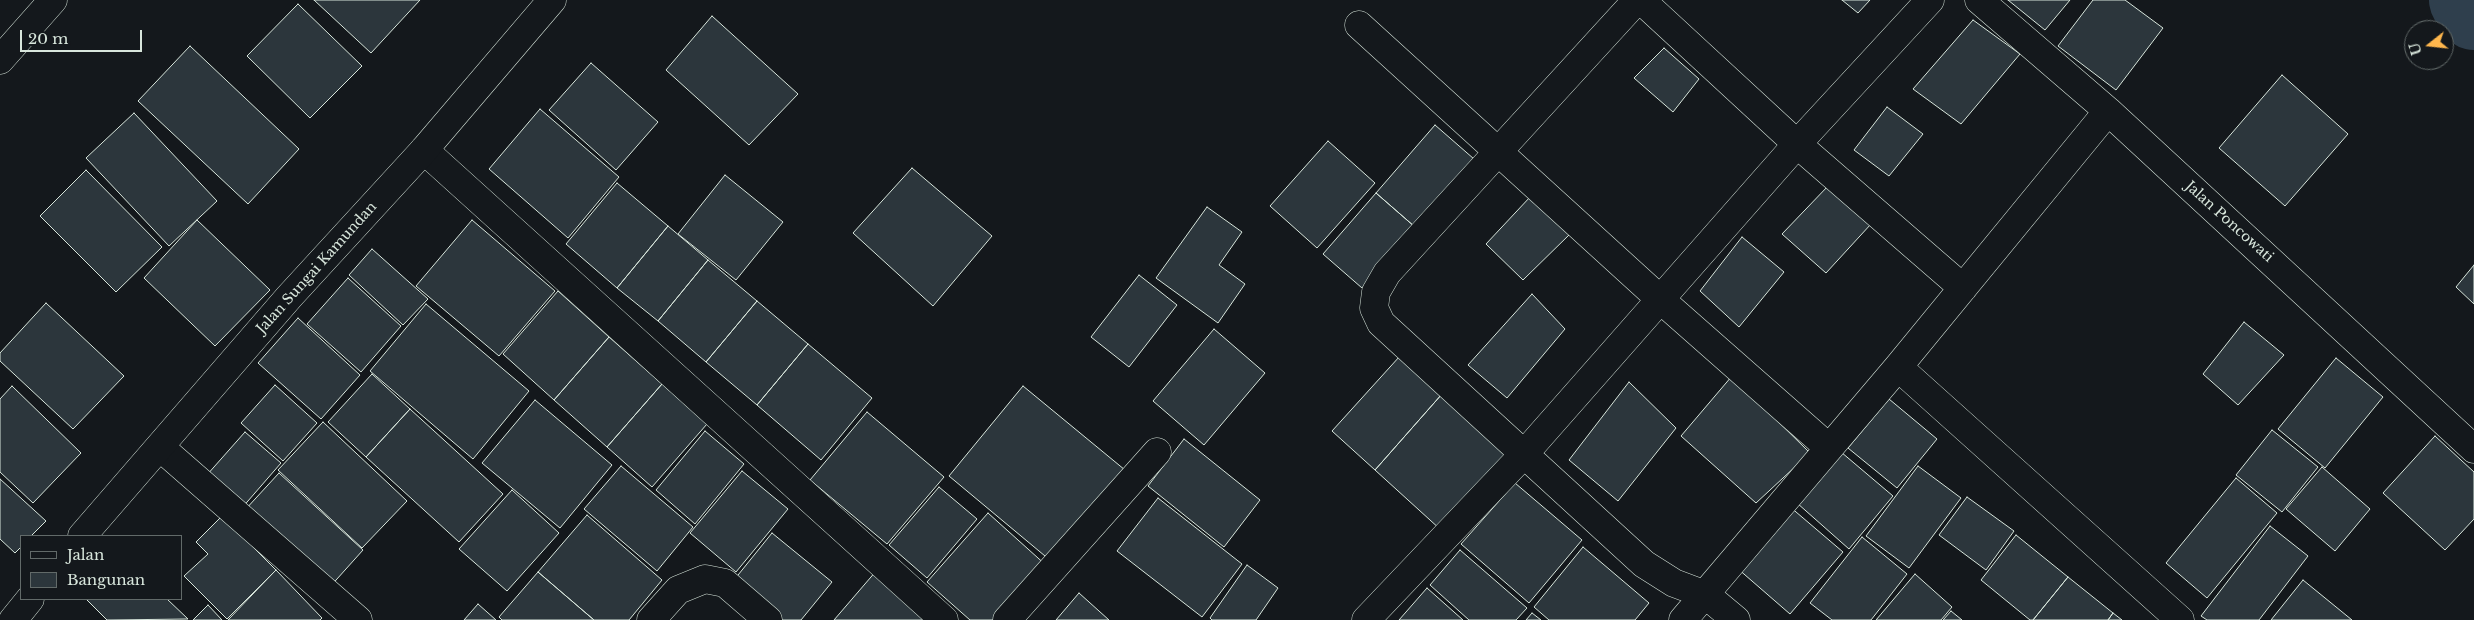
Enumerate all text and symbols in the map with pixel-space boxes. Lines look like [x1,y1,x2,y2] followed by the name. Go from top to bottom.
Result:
[22,20,145,52] scale bar
[2404,20,2454,70] north arrow
[28,29,68,48] text: 20 m
[2405,40,2426,57] text: U
[2181,178,2277,266] street label: Jalan Poncowati
[253,199,381,337] street label: Jalan Sungai Kamundan
[20,535,182,600] legend
[67,545,104,564] text: Jalan
[67,570,145,589] text: Bangunan

